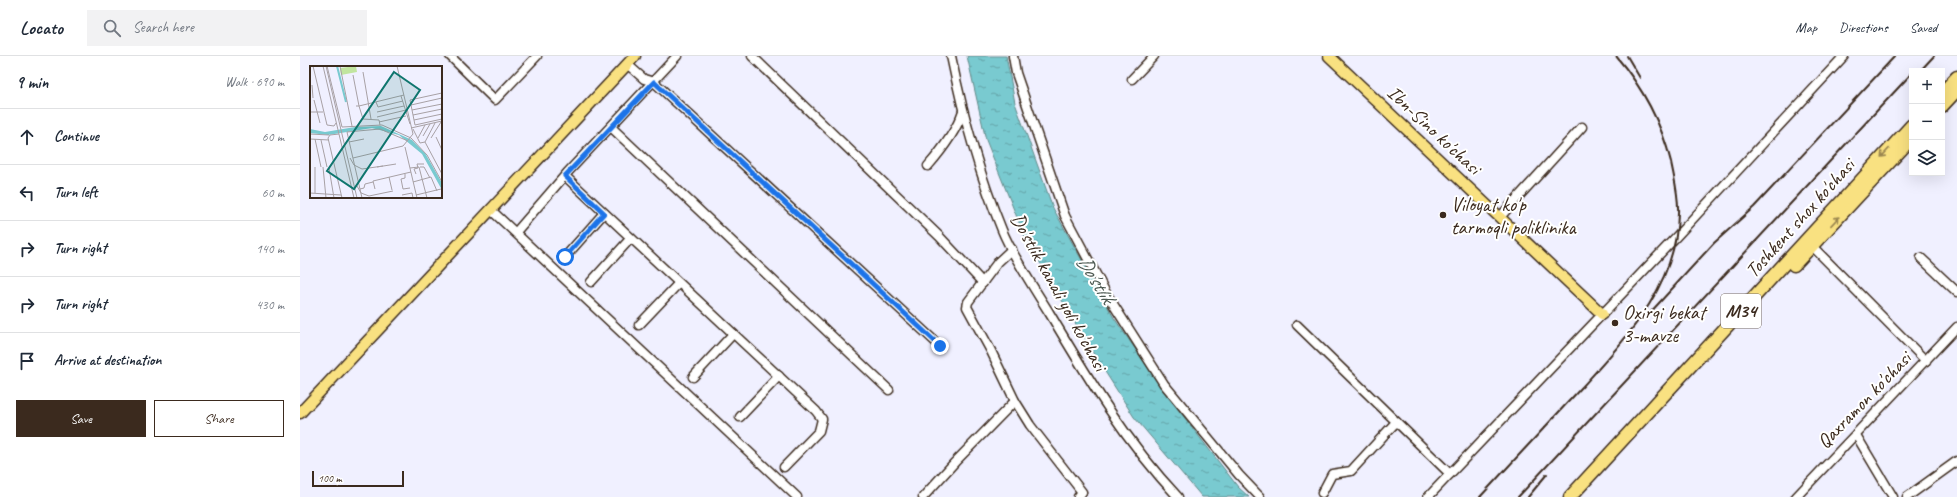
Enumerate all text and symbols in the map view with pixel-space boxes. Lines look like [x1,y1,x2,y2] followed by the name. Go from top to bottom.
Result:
[87,10,367,46] search box
[20,16,63,40] text: Locato
[101,17,123,39] icon: search
[133,18,194,37] text: Search here
[1796,19,1817,36] text: Map
[1839,19,1888,36] text: Directions
[1910,19,1937,36] text: Saved
[310,66,442,198] inset map
[1909,68,1945,176] map controls
[1909,68,1945,104] button: +
[16,72,48,93] text: 9 min
[225,74,284,90] text: Walk · 690 m
[1382,80,1488,181] street label: Ibn-Sino ko'chasi
[1909,104,1945,140] button: −
[16,126,38,148] icon: ahead
[54,127,99,146] text: Continue
[262,129,284,145] text: 60 m
[1909,140,1945,176] button: layers
[1881,148,1890,158] one-way arrow
[1740,152,1862,283] street label: Toshkent shox ko'chasi
[16,182,38,204] icon: left
[54,183,97,202] text: Turn left
[262,185,284,201] text: 60 m
[1451,192,1578,240] place label: Viloyat ko'p tarmoqli poliklinika
[1005,209,1114,377] street label: Do'stlik kanali yoli ko'chasi
[1438,210,1448,220] marker: Viloyat ko'p tarmoqli poliklinika
[1830,216,1840,226] one-way arrow
[16,238,38,260] icon: right
[54,239,107,258] text: Turn right
[256,241,284,257] text: 140 m
[556,248,574,266] route start
[1071,250,1122,311] water label: Do'stlik
[16,294,38,316] icon: right
[1721,294,1761,328] road number: M34
[54,295,107,314] text: Turn right
[256,297,284,313] text: 430 m
[1623,300,1708,348] place label: Oxirgi bekat 3-mavze
[1610,318,1620,328] marker: Oxirgi bekat 3-mavze
[931,337,949,355] route end
[1812,345,1918,454] street label: Qaxramon ko'chasi
[16,350,38,372] icon: arrive
[54,351,161,370] text: Arrive at destination
[16,400,146,437] button: Save
[154,400,284,437] button: Share
[312,469,404,488] scale bar
[318,471,342,485] text: 100 m

